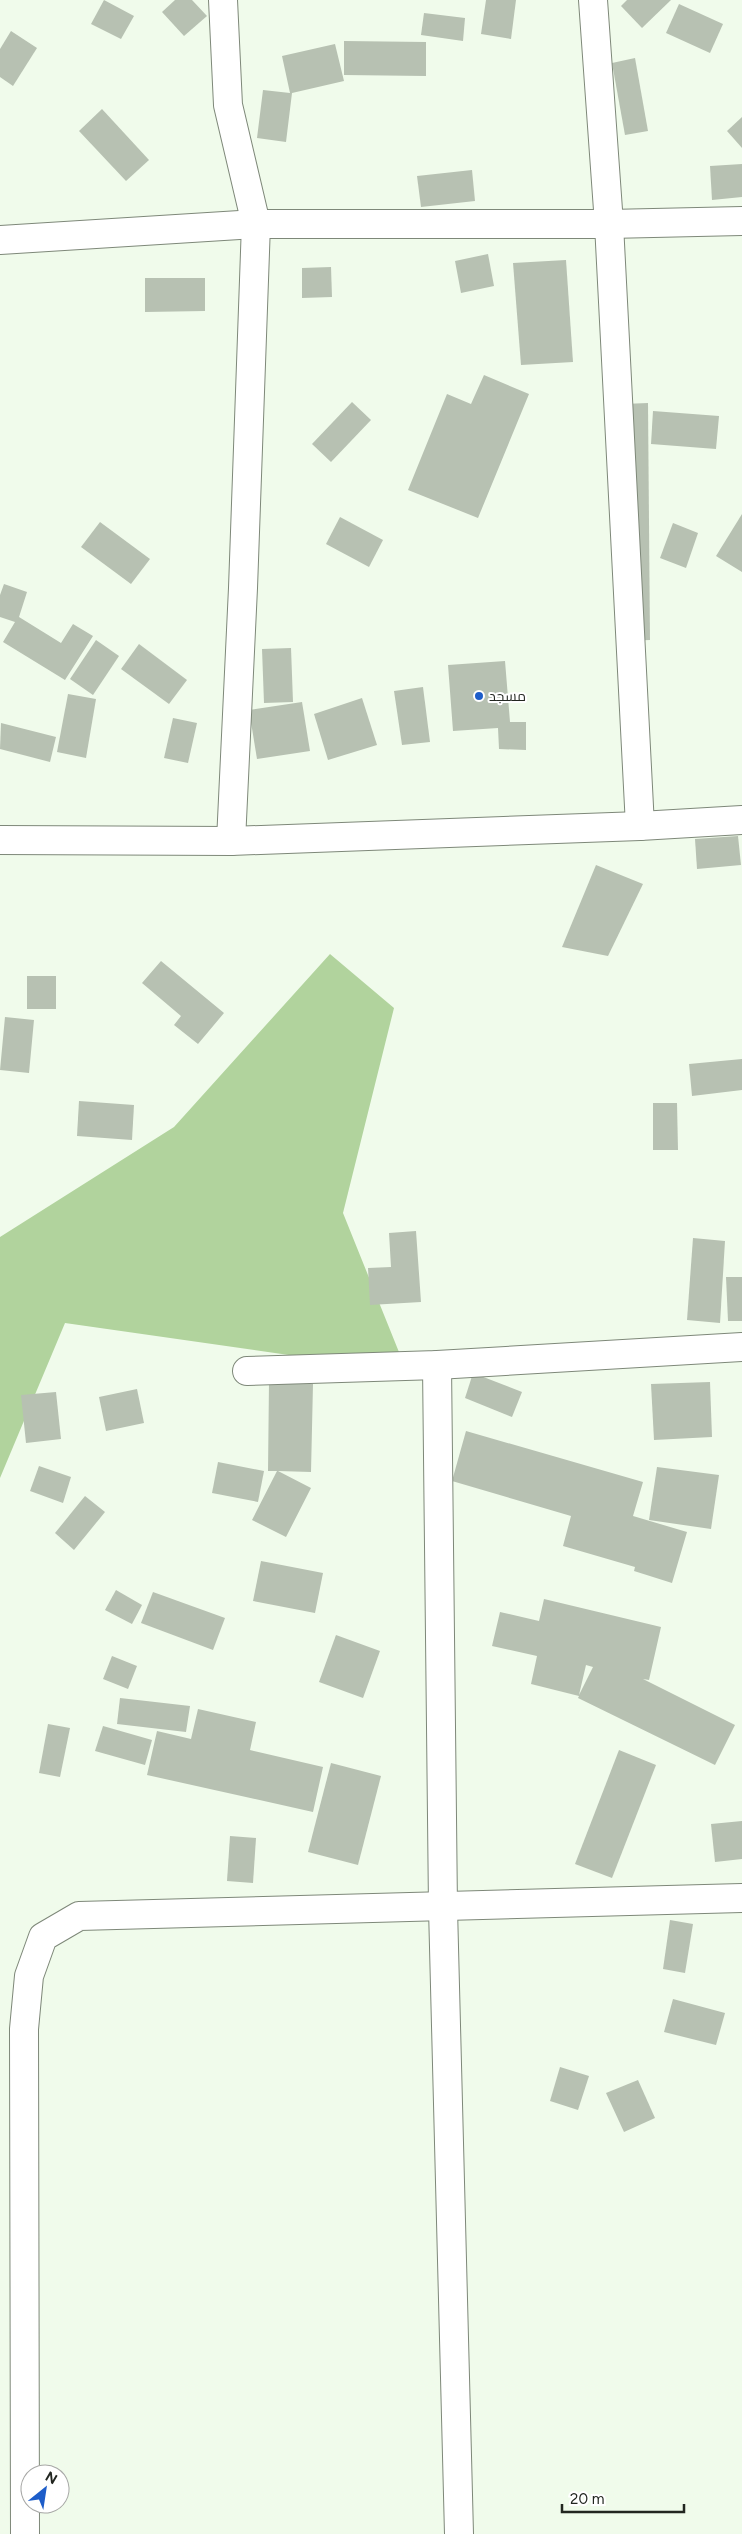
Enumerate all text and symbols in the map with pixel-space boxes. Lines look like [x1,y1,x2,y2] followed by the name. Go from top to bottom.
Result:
[489,688,526,705] place label: مسجد
[473,690,485,702] marker: مسجد
[20,2464,70,2514] north arrow
[42,2468,60,2488] text: N
[562,2482,684,2514] scale bar
[570,2490,604,2508] text: 20 m

